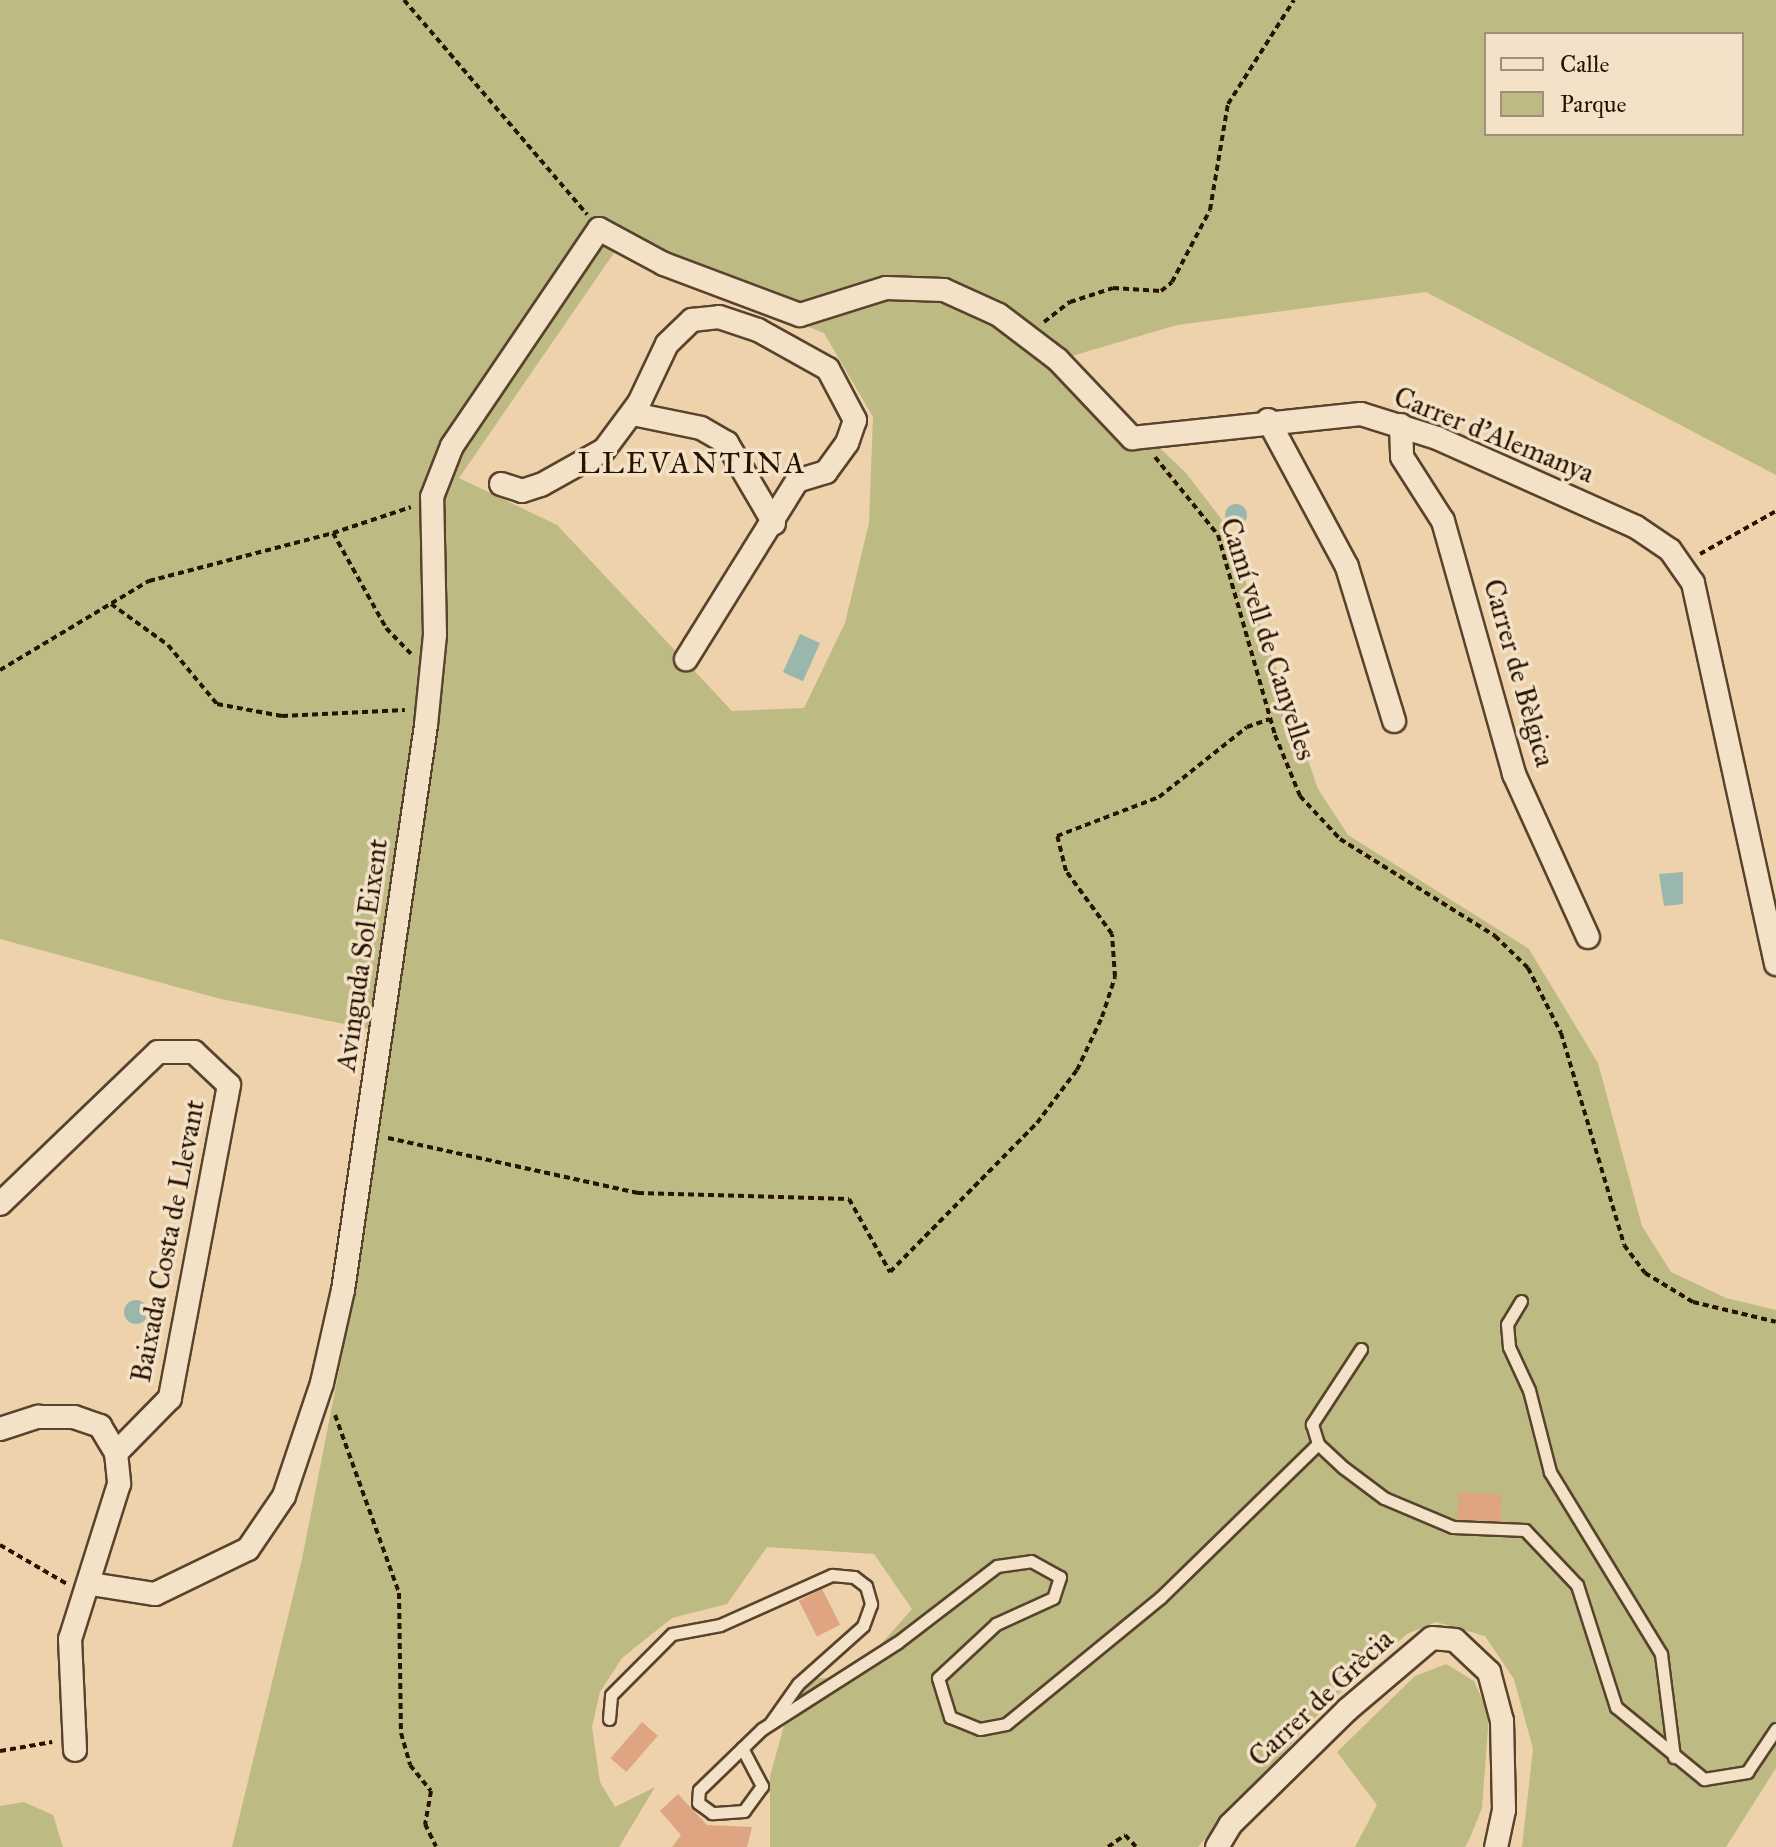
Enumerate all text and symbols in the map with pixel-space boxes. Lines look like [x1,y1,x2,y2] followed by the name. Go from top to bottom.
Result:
[1484,32,1744,136] legend
[1560,49,1609,79] text: Calle
[1560,89,1627,119] text: Parque
[1389,380,1599,490] street label: Carrer d'Alemanya
[577,445,807,481] district label: LLEVANTINA
[1213,514,1323,764] street label: Camí vell de Canyelles
[1476,575,1562,771] street label: Carrer de Bèlgica
[329,836,395,1074] street label: Avinguda Sol Eixent
[124,1097,212,1385] street label: Baixada Costa de Llevant
[1242,1622,1400,1774] street label: Carrer de Grècia

